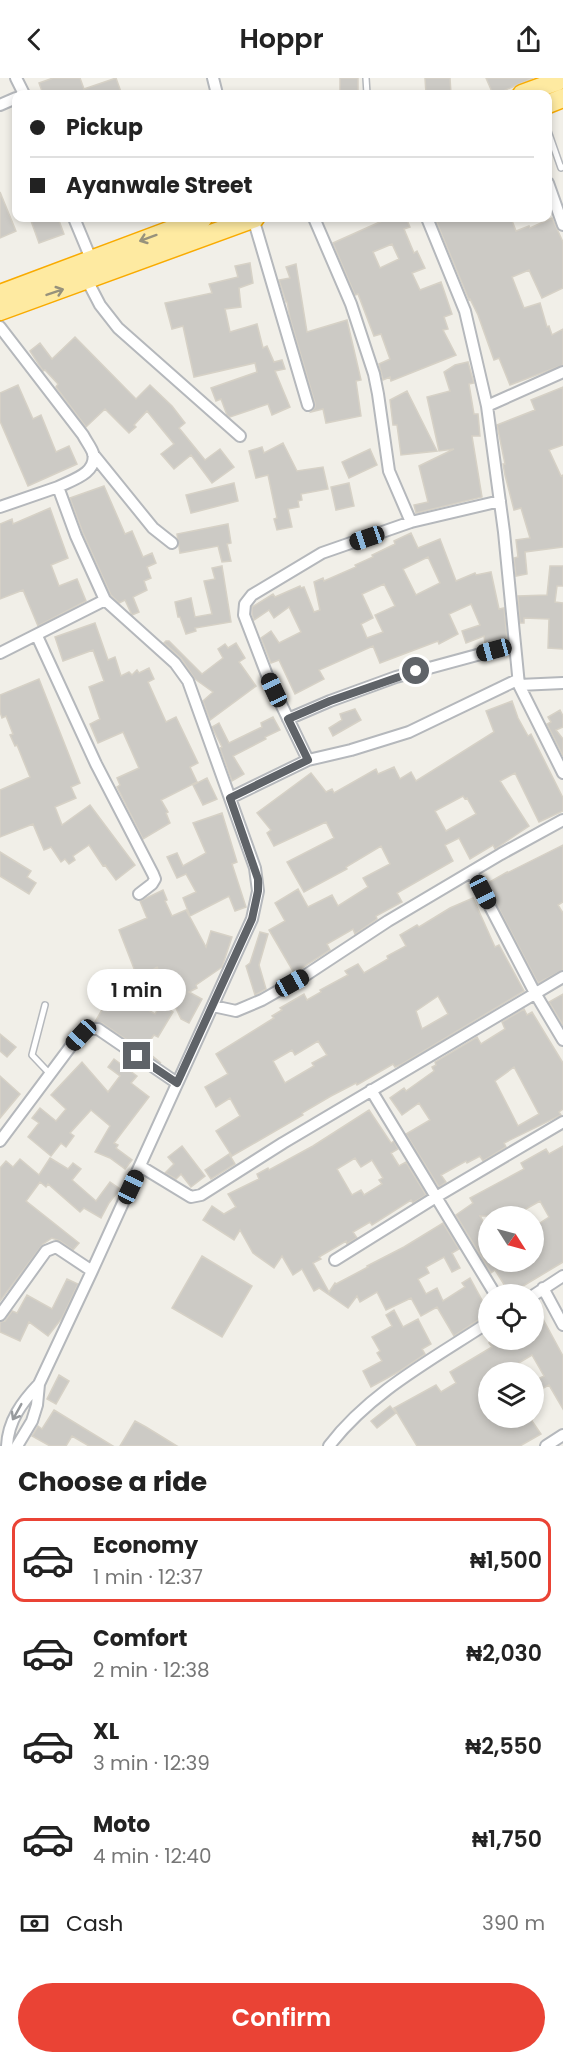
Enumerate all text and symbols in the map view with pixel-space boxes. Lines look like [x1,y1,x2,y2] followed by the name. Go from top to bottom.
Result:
[239,20,324,57] text: Hoppr
[18,23,51,56] icon: back
[512,23,545,56] icon: share
[66,112,143,143] text: Pickup
[66,170,253,201] text: Ayanwale Street
[139,233,158,244] one-way arrow
[45,285,64,296] one-way arrow
[347,524,387,552] car
[474,637,514,663] car
[402,657,429,684] route start
[258,670,290,710] car
[467,872,499,912] car
[272,966,312,1000] car
[88,969,186,1011] callout: 1 min
[111,976,162,1004] text: 1 min
[62,1016,100,1054] car
[123,1042,150,1069] route end
[115,1167,147,1207] car
[478,1206,544,1272] north arrow
[478,1206,544,1428] map controls
[478,1284,544,1350] button: locate
[478,1362,544,1428] button: layers
[11,1403,23,1420] one-way arrow
[18,1463,207,1500] text: Choose a ride
[93,1530,198,1561] text: Economy
[21,1533,75,1587] icon: car
[470,1545,542,1576] text: ₦1,500
[93,1563,203,1591] text: 1 min · 12:37
[93,1623,187,1654] text: Comfort
[21,1626,75,1680] icon: car
[466,1638,542,1669] text: ₦2,030
[93,1656,210,1684] text: 2 min · 12:38
[93,1716,119,1747] text: XL
[21,1719,75,1773] icon: car
[465,1731,542,1762] text: ₦2,550
[93,1749,210,1777] text: 3 min · 12:39
[93,1809,150,1840] text: Moto
[21,1812,75,1866] icon: car
[472,1824,542,1855] text: ₦1,750
[93,1842,211,1870] text: 4 min · 12:40
[18,1907,51,1940] icon: cash
[66,1908,123,1939] text: Cash
[482,1909,545,1937] text: 390 m
[18,1983,545,2052] button: Confirm

